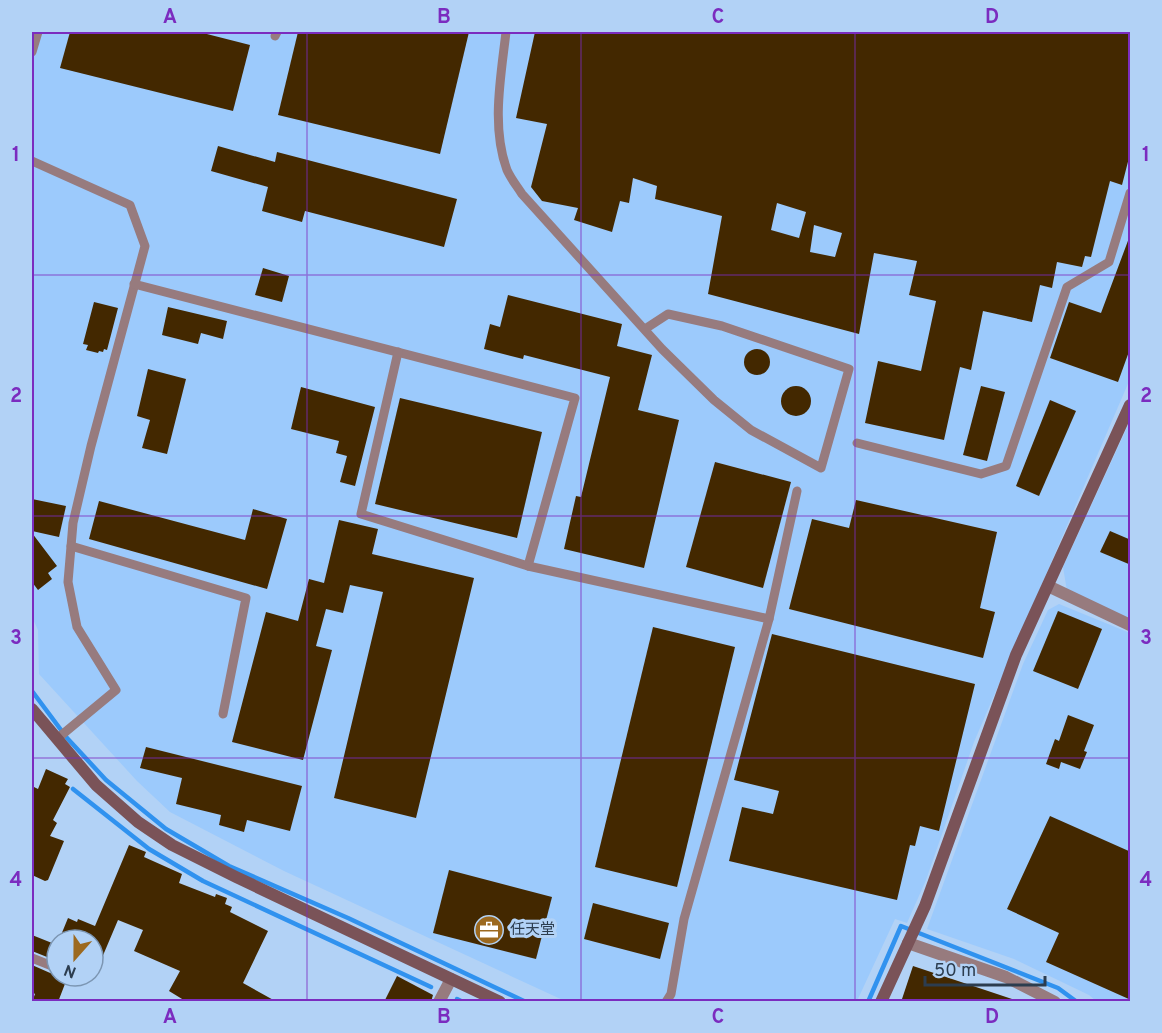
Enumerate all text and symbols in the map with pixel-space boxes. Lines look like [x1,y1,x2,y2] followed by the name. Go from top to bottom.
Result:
[163,5,177,31] text: A
[437,5,451,31] text: B
[712,5,724,31] text: C
[985,5,999,31] text: D
[12,143,20,169] text: 1
[1142,143,1150,169] text: 1
[10,384,22,410] text: 2
[1140,384,1152,410] text: 2
[10,626,22,652] text: 3
[1140,626,1152,652] text: 3
[10,868,22,894] text: 4
[1140,868,1152,894] text: 4
[473,914,505,946] office icon: 任天堂
[510,921,555,940] place label: 任天堂
[45,928,105,988] north arrow
[925,949,1045,987] scale bar
[61,959,79,982] text: N
[934,960,976,983] text: 50 m
[163,1005,177,1031] text: A
[437,1005,451,1031] text: B
[712,1005,724,1031] text: C
[985,1005,999,1031] text: D

